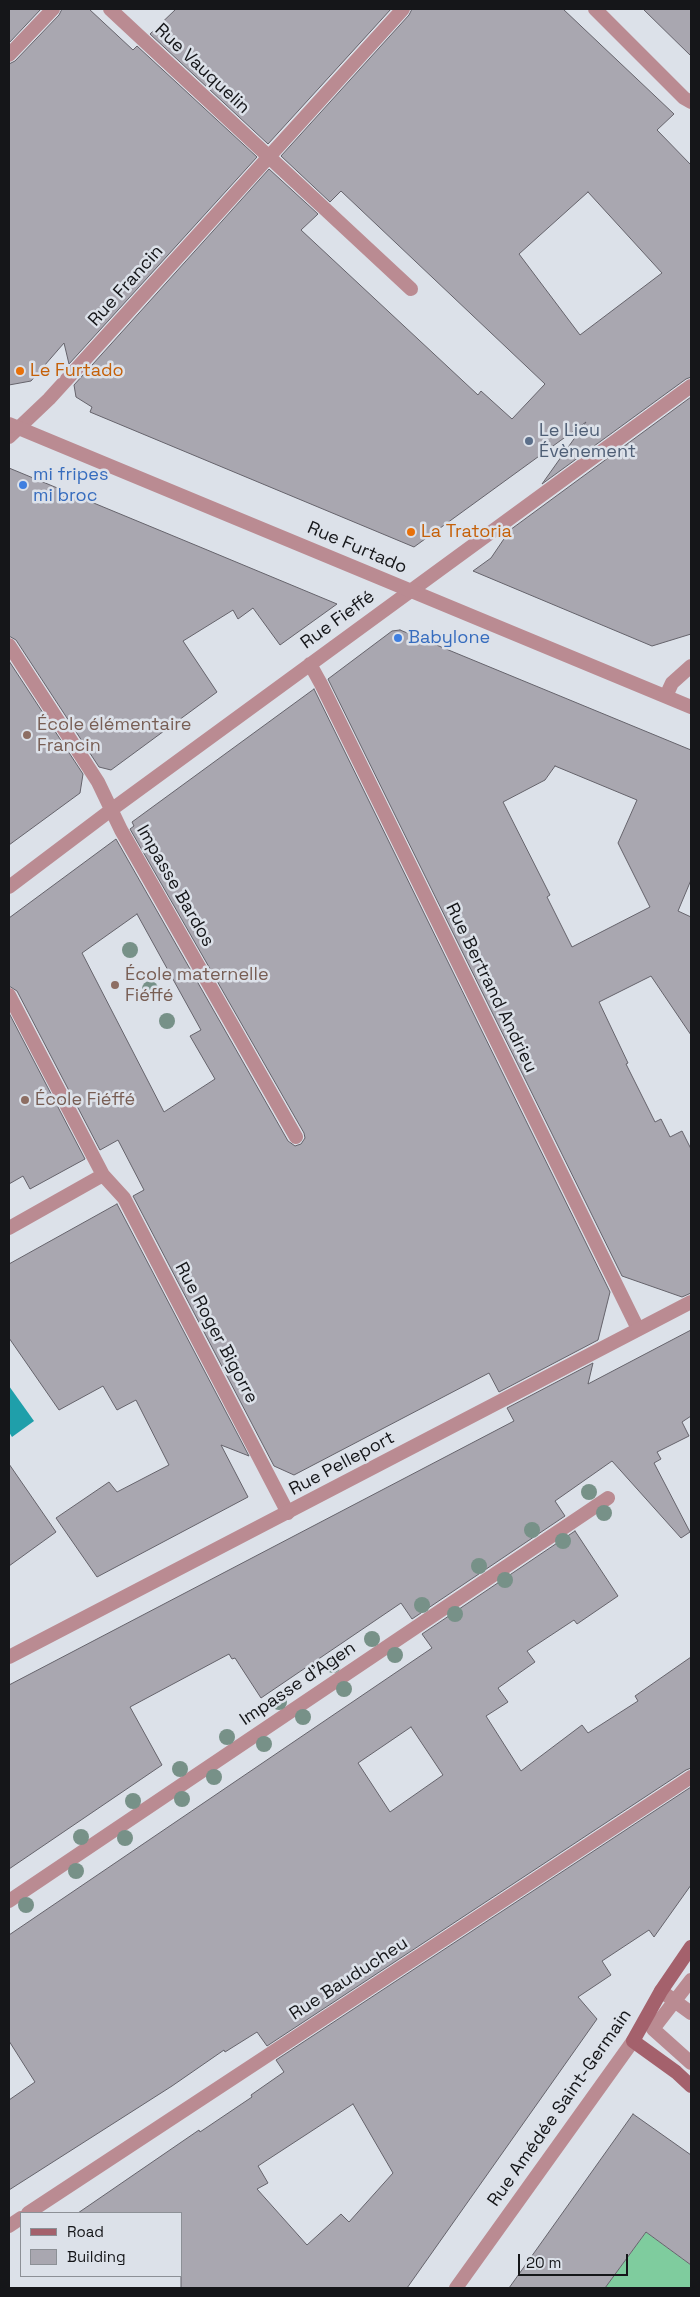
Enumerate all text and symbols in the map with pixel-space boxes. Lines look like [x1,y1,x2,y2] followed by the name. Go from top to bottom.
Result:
[150,19,254,119] street label: Rue Vauquelin
[84,241,168,331] street label: Rue Francin
[30,360,124,382] place label: Le Furtado
[14,365,26,377] marker: Le Furtado
[539,420,636,462] place label: Le Lieu Évènement
[523,435,535,447] marker: Le Lieu Évènement
[33,464,108,506] place label: mi fripes mi broc
[17,479,29,491] marker: mi fripes mi broc
[304,517,410,579] street label: Rue Furtado
[421,521,512,543] place label: La Tratoria
[405,526,417,538] marker: La Tratoria
[297,586,379,654] street label: Rue Fieffé
[408,627,490,649] place label: Babylone
[392,632,404,644] marker: Babylone
[37,714,191,756] place label: École élémentaire Francin
[21,729,33,741] marker: École élémentaire Francin
[131,821,219,951] street label: Impasse Bardos
[440,900,542,1076] street label: Rue Bertrand Andrieu
[125,964,269,1006] place label: École maternelle Fiéffé
[109,979,121,991] marker: École maternelle Fiéffé
[35,1089,135,1111] place label: École Fiéffé
[19,1094,31,1106] marker: École Fiéffé
[170,1259,262,1407] street label: Rue Roger Bigorre
[286,1427,398,1501] street label: Rue Pelleport
[236,1637,360,1731] street label: Impasse d'Agen
[286,1933,412,2025] street label: Rue Bauducheu
[483,2005,637,2211] street label: Rue Amédée Saint-Germain
[20,2212,182,2277] legend
[67,2222,104,2241] text: Road
[520,2244,630,2276] scale bar
[67,2247,126,2266] text: Building
[526,2253,561,2272] text: 20 m

